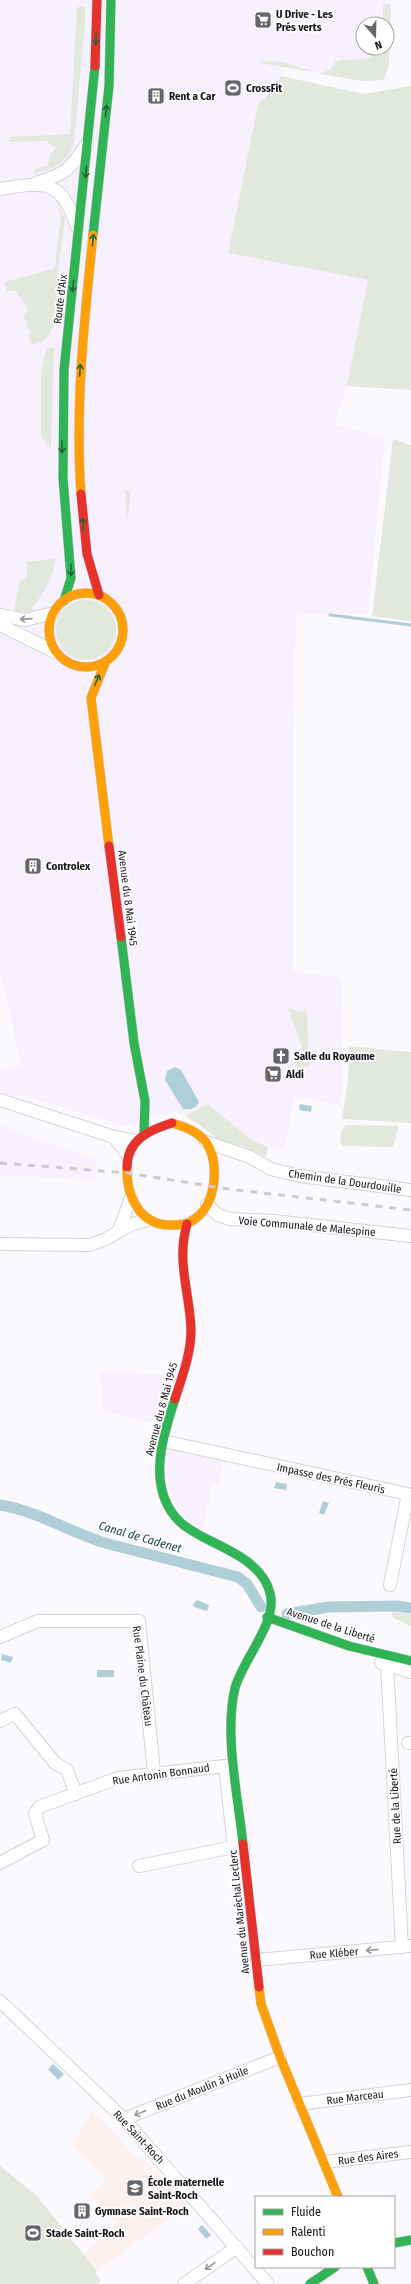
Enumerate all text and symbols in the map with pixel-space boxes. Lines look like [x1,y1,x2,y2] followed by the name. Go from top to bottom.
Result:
[276,8,333,34] place label: U Drive - Les Prés verts
[253,10,273,30] supermarket icon: U Drive - Les Prés verts
[355,16,395,56] north arrow
[93,32,100,45] one-way arrow
[373,38,384,52] text: N
[223,78,243,98] sports icon: CrossFit
[246,82,282,95] place label: CrossFit
[146,86,166,106] building icon: Rent a Car
[169,90,216,103] place label: Rent a Car
[103,105,110,118] one-way arrow
[82,165,89,178] one-way arrow
[89,234,97,247] one-way arrow
[51,273,70,325] street label: Route d'Aix
[70,280,77,293] one-way arrow
[77,364,84,377] one-way arrow
[58,440,66,453] one-way arrow
[79,518,86,531] one-way arrow
[67,563,75,576] one-way arrow
[20,615,33,622] one-way arrow
[94,675,101,687] one-way arrow
[115,849,140,947] street label: Avenue du 8 Mai 1945
[23,856,43,876] building icon: Controlex
[46,860,91,873] place label: Controlex
[271,1046,291,1066] church icon: Salle du Royaume
[294,1050,375,1063] place label: Salle du Royaume
[263,1064,283,1084] supermarket icon: Aldi
[285,1068,304,1081] place label: Aldi
[288,1167,402,1196] street label: Chemin de la Dourdouille
[238,1214,376,1239] street label: Voie Communale de Malespine
[143,1361,180,1457] street label: Avenue du 8 Mai 1945
[276,1461,386,1496] street label: Impasse des Prés Fleuris
[97,1519,183,1556] water label: Canal de Cadenet
[285,1605,377,1646] street label: Avenue de la Liberté
[130,1625,155,1727] street label: Rue Plaine du Château
[112,1761,210,1788] street label: Rue Antonin Bonnaud
[387,1768,404,1844] street label: Rue de la Liberté
[226,1849,252,1975] street label: Avenue du Maréchal Leclerc
[309,1945,359,1962] street label: Rue Kléber
[366,1946,379,1954] one-way arrow
[154,2064,250,2113] street label: Rue du Moulin à Huile
[326,2088,384,2107] street label: Rue Marceau
[111,2108,167,2167] street label: Rue Saint-Roch
[134,2110,146,2118] one-way arrow
[337,2147,399,2168] street label: Rue des Aires
[148,2175,225,2202] place label: École maternelle Saint-Roch
[125,2178,145,2198] school or university icon: École maternelle Saint-Roch
[255,2196,395,2268] legend
[72,2201,92,2221] building icon: Gymnase Saint-Roch
[95,2205,189,2218] place label: Gymnase Saint-Roch
[291,2205,321,2219] text: Fluide
[23,2223,43,2243] sports icon: Stade Saint-Roch
[291,2225,326,2239] text: Ralenti
[46,2227,125,2240] place label: Stade Saint-Roch
[291,2245,334,2259] text: Bouchon
[205,2262,216,2270] one-way arrow

